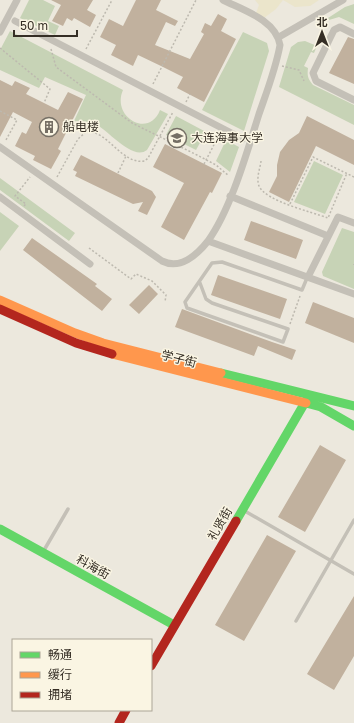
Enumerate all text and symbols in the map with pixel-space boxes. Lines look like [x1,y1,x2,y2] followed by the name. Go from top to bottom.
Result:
[14,12,77,38] scale bar
[302,12,342,52] north arrow
[317,15,328,28] text: 北
[20,18,48,33] text: 50 m
[38,116,60,138] building icon: 船电楼
[63,119,99,134] place label: 船电楼
[166,127,188,149] school or university icon: 大连海事大学
[191,130,263,145] place label: 大连海事大学
[160,347,198,370] street label: 学子街
[204,504,235,543] street label: 礼贤街
[74,551,113,582] street label: 科海街
[12,639,152,711] legend
[48,647,72,662] text: 畅通
[48,667,72,682] text: 缓行
[48,687,72,702] text: 拥堵

